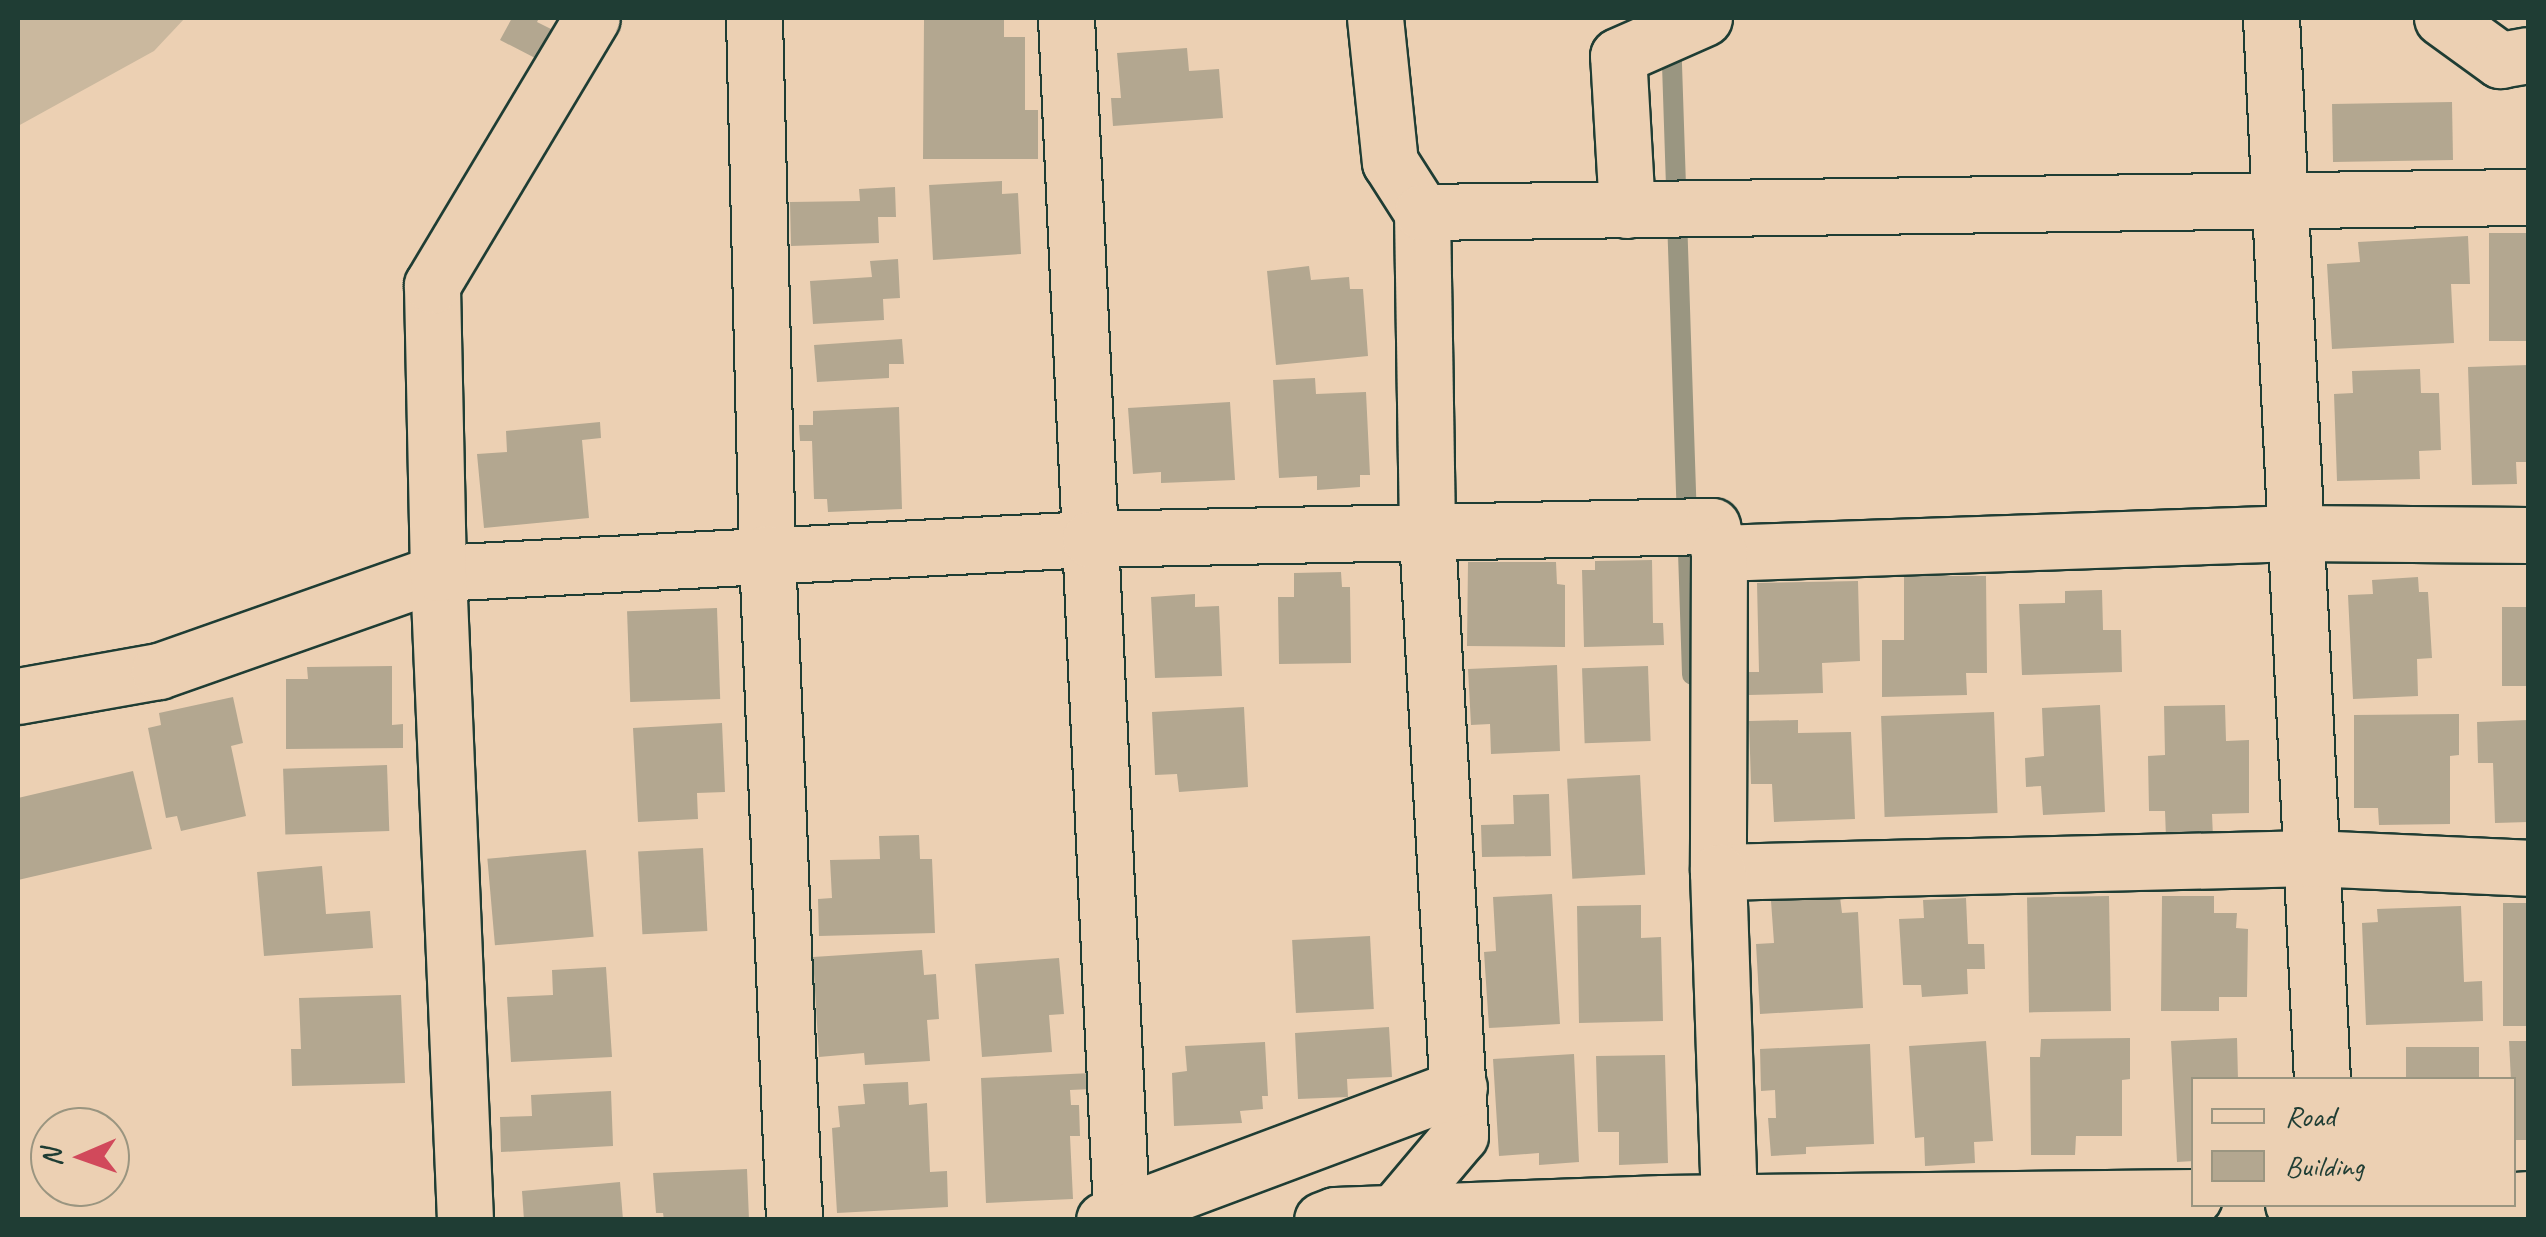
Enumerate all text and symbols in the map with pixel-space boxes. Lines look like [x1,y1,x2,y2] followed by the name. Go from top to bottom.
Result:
[2191,1077,2516,1207] legend
[2285,1097,2335,1135] text: Road
[30,1107,130,1207] north arrow
[2285,1147,2364,1185] text: Building
[34,1149,69,1167] text: N

